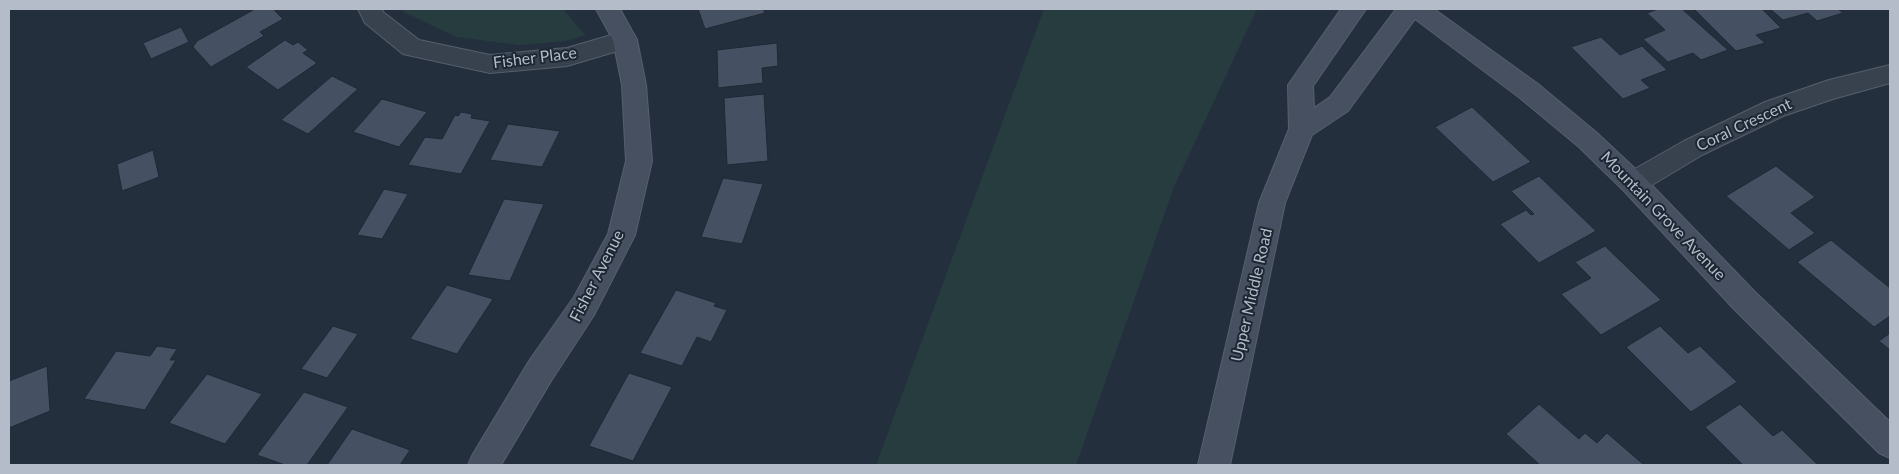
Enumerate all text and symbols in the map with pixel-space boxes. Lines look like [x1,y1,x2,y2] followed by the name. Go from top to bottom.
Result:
[492,43,578,73] street label: Fisher Place
[1693,95,1795,155] street label: Coral Crescent
[1597,148,1729,284] street label: Mountain Grove Avenue
[566,227,628,325] street label: Fisher Avenue
[1227,227,1277,363] street label: Upper Middle Road

